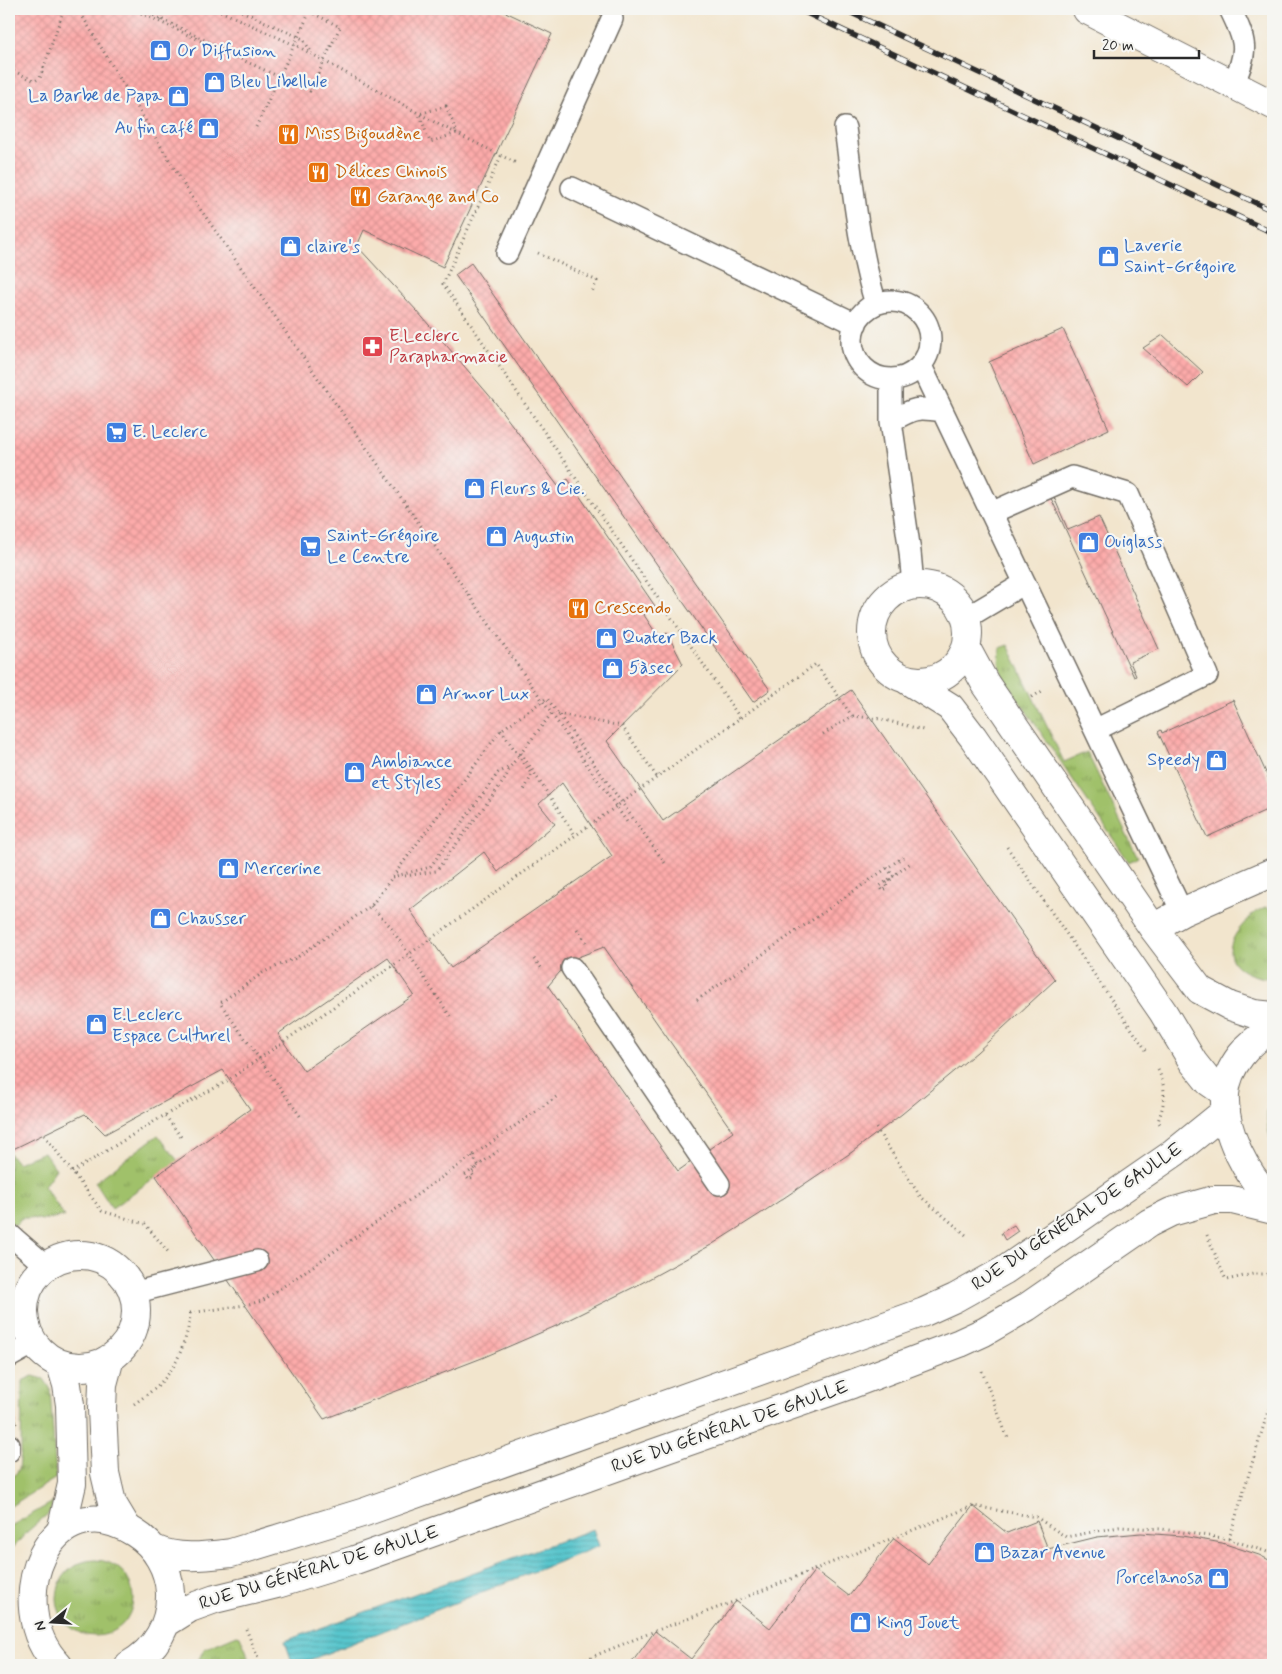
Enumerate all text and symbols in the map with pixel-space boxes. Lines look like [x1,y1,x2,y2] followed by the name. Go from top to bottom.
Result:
[1094,28,1200,60] scale bar
[1102,36,1134,56] text: 20 m
[149,39,173,63] shop icon: Or Diffusion
[177,39,276,63] place label: Or Diffusion
[202,70,226,94] shop icon: Bleu Libellule
[230,70,328,94] place label: Bleu Libellule
[28,84,162,108] place label: La Barbe de Papa
[166,84,190,108] shop icon: La Barbe de Papa
[114,116,193,140] place label: Au fin café
[197,116,221,140] shop icon: Au fin café
[277,122,301,146] restaurant icon: Miss Bigoudène
[305,122,421,148] place label: Miss Bigoudène
[307,160,331,184] restaurant icon: Délices Chinois
[335,160,447,184] place label: Délices Chinois
[349,185,373,209] restaurant icon: Garange and Co
[377,185,499,209] place label: Garange and Co
[1124,234,1236,279] place label: Laverie Saint-Grégoire
[279,235,303,259] shop icon: claire's
[307,235,360,259] place label: claire's
[1096,244,1120,268] shop icon: Laverie Saint-Grégoire
[389,324,508,369] place label: E.Leclerc Parapharmacie
[361,334,385,358] pharmacy icon: E.Leclerc Parapharmacie
[104,420,128,444] supermarket icon: E. Leclerc
[132,420,207,444] place label: E. Leclerc
[462,477,486,501] shop icon: Fleurs & Cie.
[490,477,585,501] place label: Fleurs & Cie.
[327,524,439,569] place label: Saint-Grégoire Le Centre
[485,525,509,549] shop icon: Augustin
[513,525,574,549] place label: Augustin
[1076,530,1100,554] shop icon: Ouiglass
[1104,530,1162,554] place label: Ouiglass
[299,534,323,558] supermarket icon: Saint-Grégoire Le Centre
[566,596,590,620] restaurant icon: Crescendo
[594,596,671,620] place label: Crescendo
[594,626,618,650] shop icon: Quater Back
[622,626,718,650] place label: Quater Back
[601,656,625,680] shop icon: 5àsec
[629,656,673,680] place label: 5àsec
[414,682,438,706] shop icon: Armor Lux
[442,682,529,706] place label: Armor Lux
[1147,748,1200,772] place label: Speedy
[1204,748,1228,772] shop icon: Speedy
[371,750,453,795] place label: Ambiance et Styles
[343,760,367,784] shop icon: Ambiance et Styles
[216,857,240,881] shop icon: Mercerine
[244,857,322,881] place label: Mercerine
[149,907,173,931] shop icon: Chausser
[177,907,247,931] place label: Chausser
[112,1003,230,1048] place label: E.Leclerc Espace Culturel
[84,1013,108,1037] shop icon: E.Leclerc Espace Culturel
[967,1137,1187,1297] street label: RUE DU GÉNÉRAL DE GAULLE
[608,1375,852,1479] street label: RUE DU GÉNÉRAL DE GAULLE
[196,1520,442,1616] street label: RUE DU GÉNÉRAL DE GAULLE
[972,1541,996,1565] shop icon: Bazar Avenue
[1000,1541,1106,1565] place label: Bazar Avenue
[1116,1566,1203,1590] place label: Porcelanosa
[1207,1566,1231,1590] shop icon: Porcelanosa
[28,1596,78,1646] north arrow
[849,1611,873,1635] shop icon: King Jouet
[877,1611,960,1636] place label: King Jouet
[31,1618,51,1633] text: N

